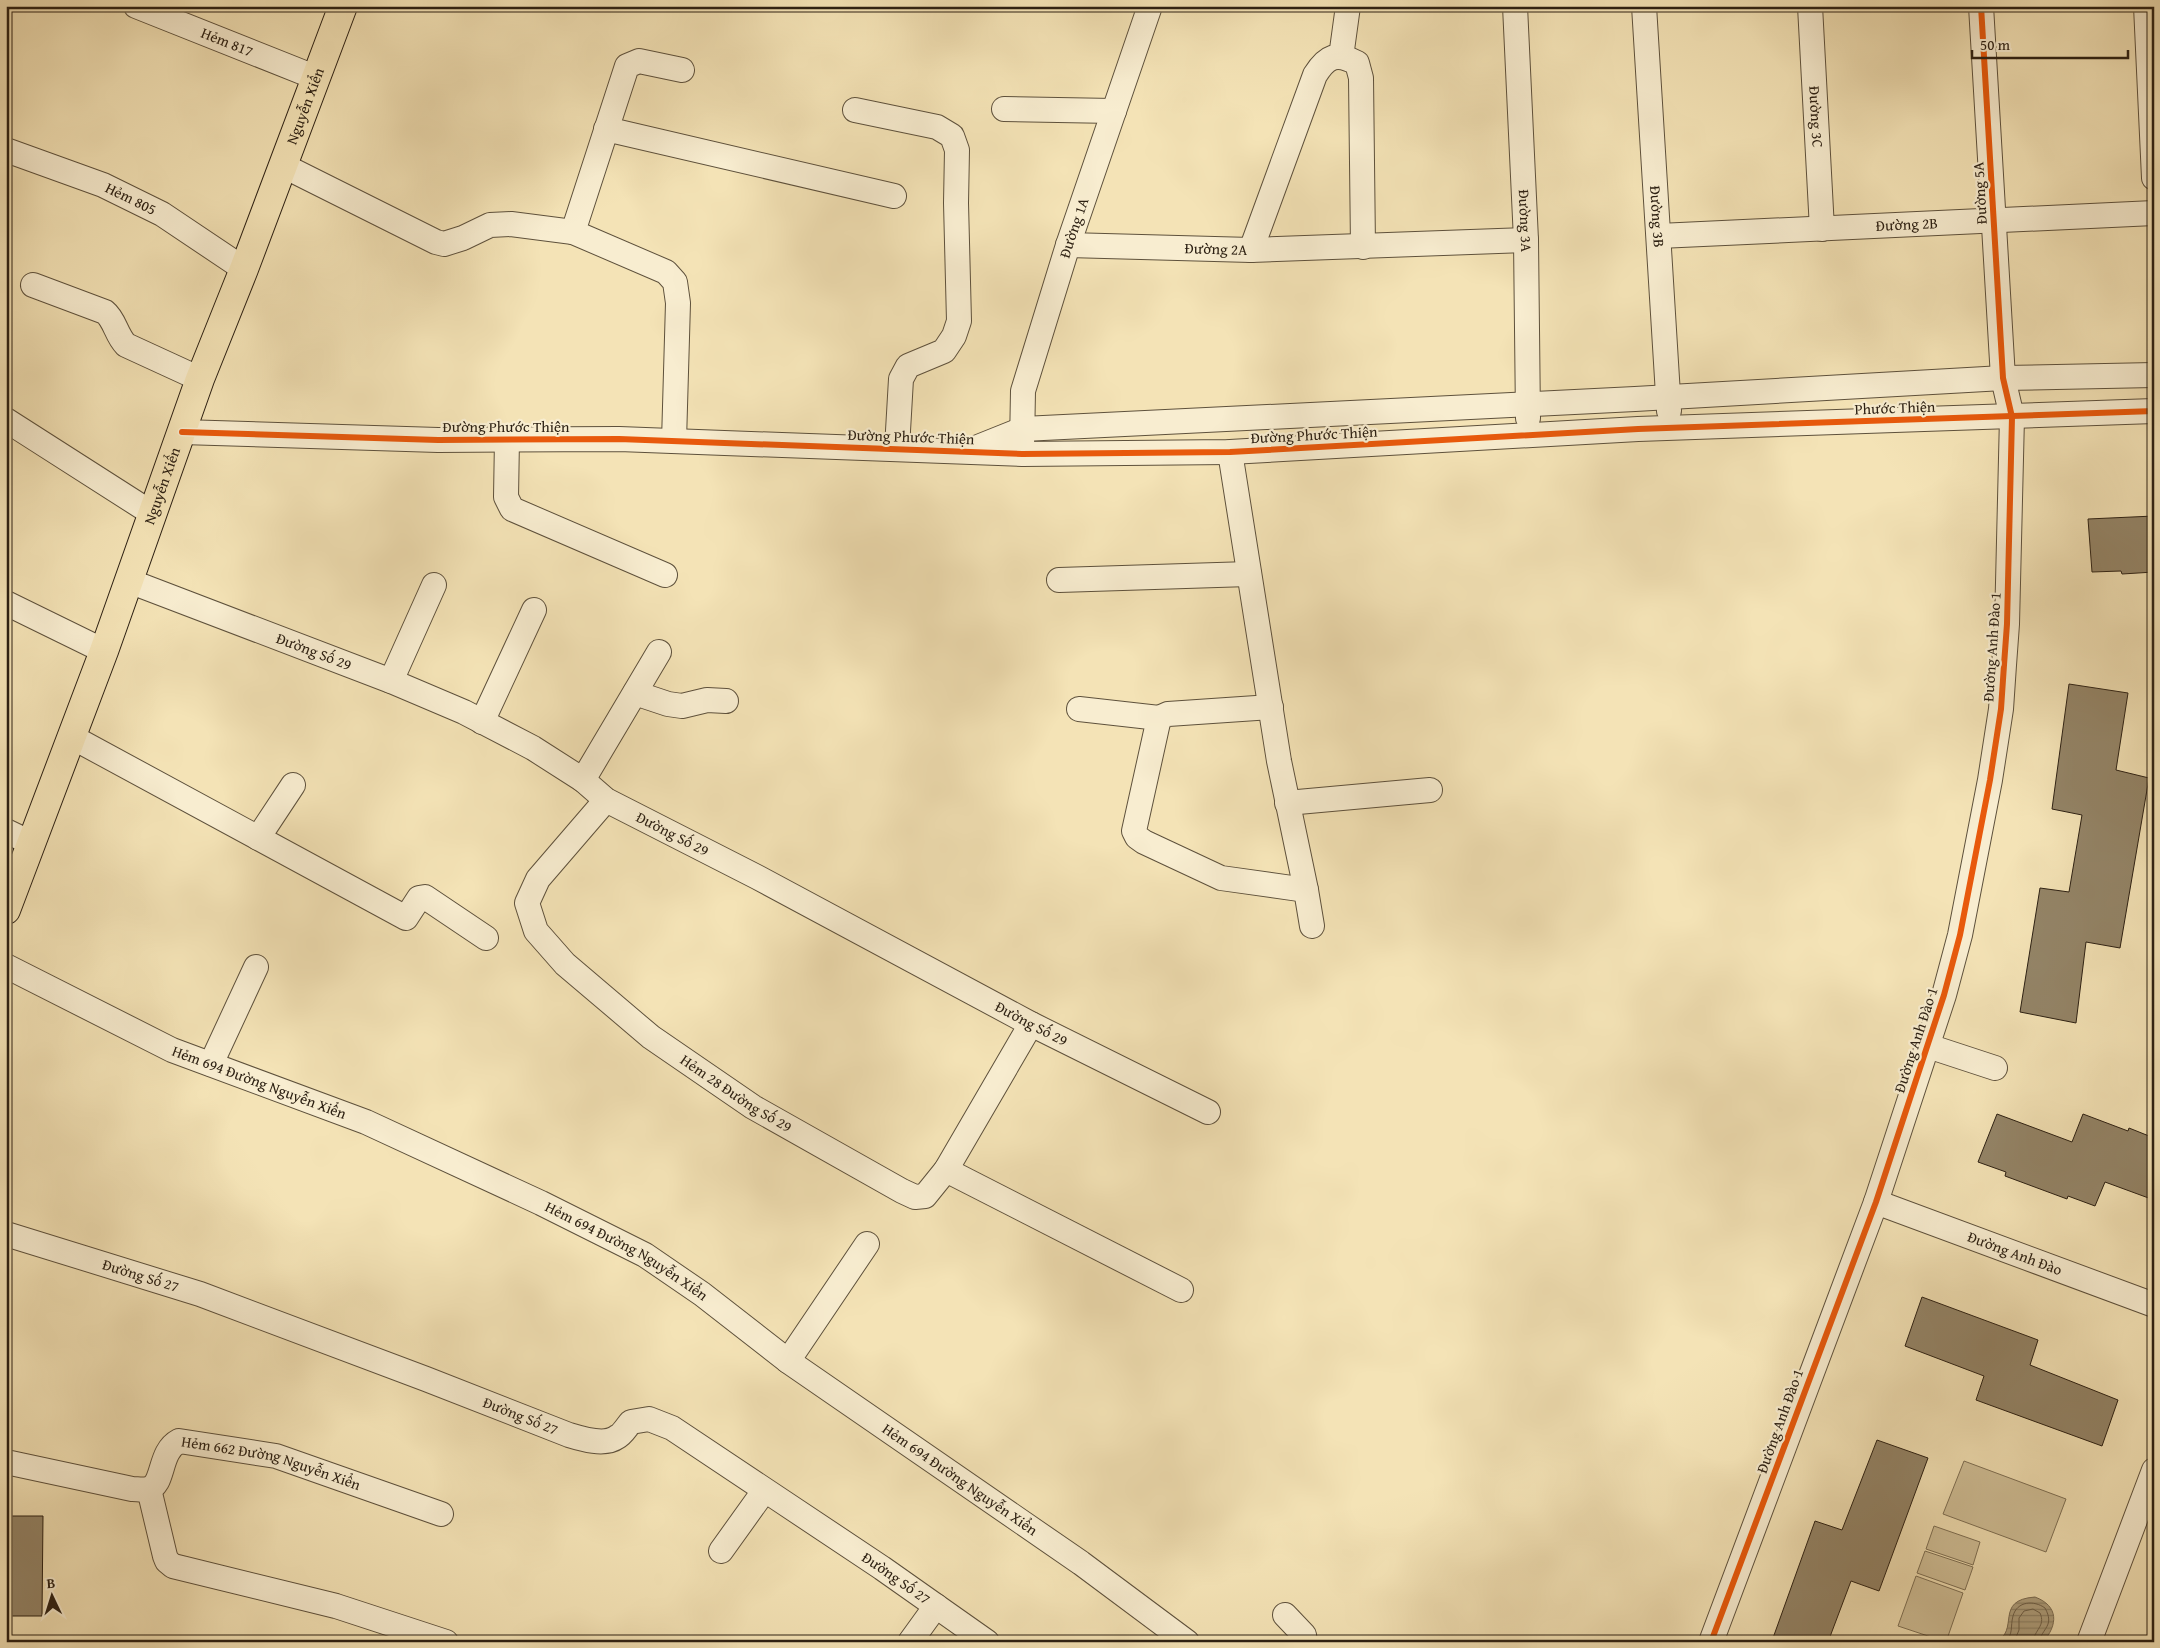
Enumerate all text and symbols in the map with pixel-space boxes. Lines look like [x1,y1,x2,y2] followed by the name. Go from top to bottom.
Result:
[198,22,256,62] street label: Hẻm 817
[1972,28,2129,60] scale bar
[1980,34,2011,55] text: 50 m
[281,64,329,147] street label: Nguyễn Xiển
[1804,86,1829,148] street label: Đường 3C
[1967,161,1992,225] street label: Đường 5A
[102,177,160,220] street label: Hẻm 805
[1645,185,1670,248] street label: Đường 3B
[1514,189,1537,252] street label: Đường 3A
[1054,195,1094,260] street label: Đường 1A
[1875,212,1938,236] street label: Đường 2B
[1184,237,1247,260] street label: Đường 2A
[1854,396,1936,419] street label: Phước Thiện
[443,416,570,437] street label: Đường Phước Thiện
[1250,421,1378,448] street label: Đường Phước Thiện
[847,424,975,449] street label: Đường Phước Thiện
[138,444,185,527] street label: Nguyễn Xiển
[1977,591,2006,702] street label: Đường Anh Đào 1
[274,627,355,675] street label: Đường Số 29
[633,806,713,861] street label: Đường Số 29
[1889,984,1942,1095] street label: Đường Anh Đào 1
[992,996,1071,1051] street label: Đường Số 29
[169,1040,350,1124] street label: Hẻm 694 Đường Nguyễn Xiển
[676,1049,796,1137] street label: Hẻm 28 Đường Số 29
[542,1196,713,1305] street label: Hẻm 694 Đường Nguyễn Xiển
[1965,1226,2066,1280] street label: Đường Anh Đào
[100,1253,182,1297] street label: Đường Số 27
[1751,1366,1808,1476] street label: Đường Anh Đào 1
[480,1391,561,1440] street label: Đường Số 27
[878,1418,1043,1540] street label: Hẻm 694 Đường Nguyễn Xiển
[180,1431,364,1495] street label: Hẻm 662 Đường Nguyễn Xiển
[858,1547,935,1609] street label: Đường Số 27
[28,1570,78,1620] north arrow
[46,1573,56,1593] text: B

